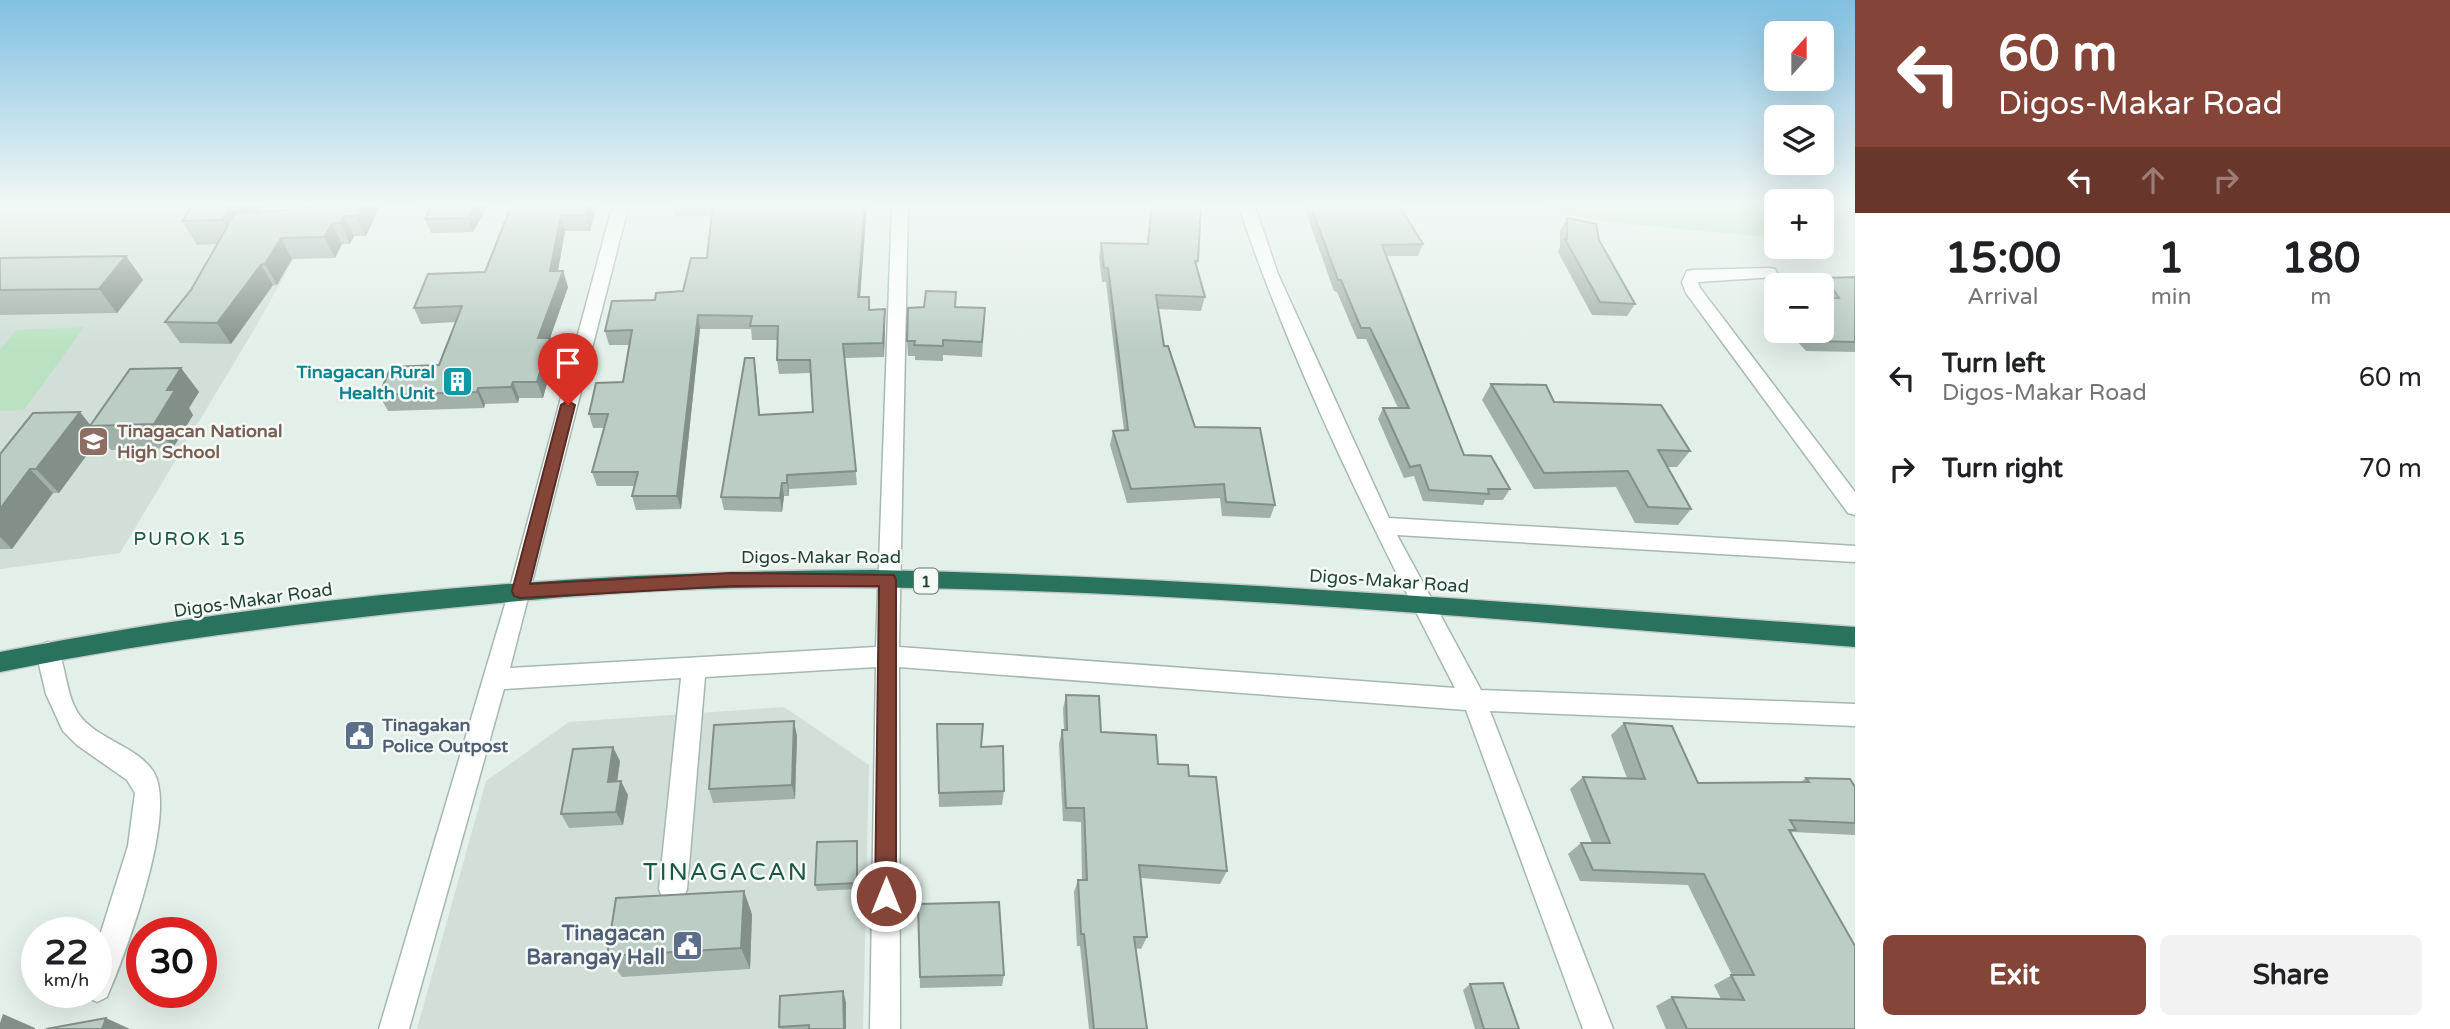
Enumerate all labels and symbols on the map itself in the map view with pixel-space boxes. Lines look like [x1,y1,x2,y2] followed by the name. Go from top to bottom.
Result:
[1764,21,1834,91] north arrow
[538,333,598,405] pin
[296,361,435,404] place label: Tinagacan Rural Health Unit
[441,365,475,399] building icon: Tinagacan Rural Health Unit
[116,420,282,463] place label: Tinagacan National High School
[77,424,111,458] school or university icon: Tinagacan National High School
[133,528,247,550] district label: PUROK 15
[741,546,901,568] street label: Digos-Makar Road
[1308,564,1470,598] street label: Digos-Makar Road
[914,568,938,594] road number: 1
[172,578,334,622] street label: Digos-Makar Road
[381,714,508,757] place label: Tinagakan Police Outpost
[342,718,376,752] public building icon: Tinagakan Police Outpost
[643,858,809,887] district label: TINAGACAN
[849,859,923,933] position arrow
[126,917,217,1008] speed limit sign: 30
[526,921,665,970] place label: Tinagacan Barangay Hall
[671,928,705,962] public building icon: Tinagacan Barangay Hall

